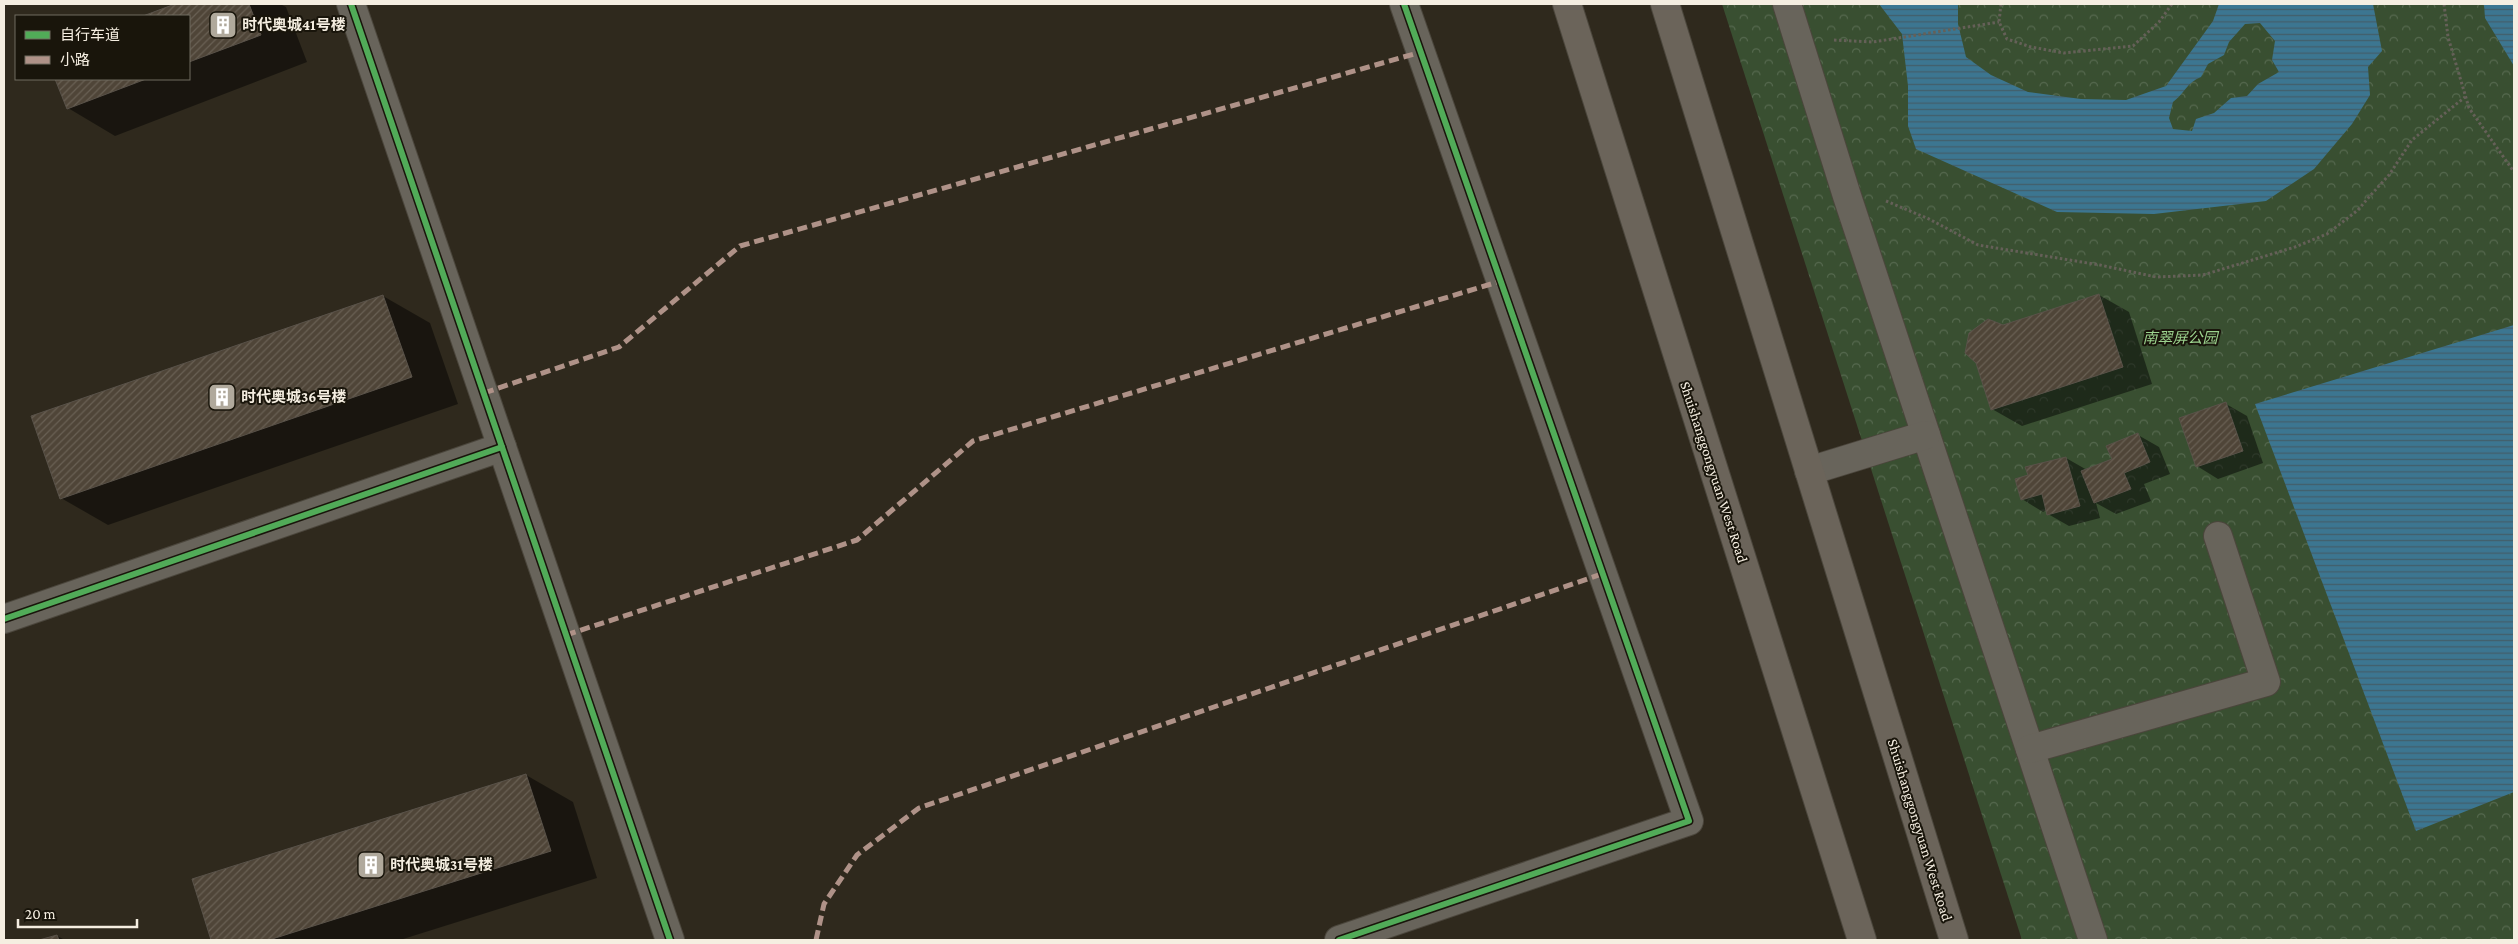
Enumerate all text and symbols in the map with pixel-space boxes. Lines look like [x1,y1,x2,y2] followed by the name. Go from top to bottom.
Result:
[208,10,238,40] building icon: 时代奥城41号楼
[15,15,190,80] legend
[242,16,346,33] place label: 时代奥城41号楼
[60,27,120,43] text: 自行车道
[60,52,90,68] text: 小路
[2142,330,2219,346] park label: 南翠屏公园
[1676,379,1751,565] street label: Shuishanggongyuan West Road
[207,382,237,412] building icon: 时代奥城36号楼
[241,388,347,405] place label: 时代奥城36号楼
[1884,737,1955,923] street label: Shuishanggongyuan West Road
[356,850,386,880] building icon: 时代奥城31号楼
[390,856,493,873] place label: 时代奥城31号楼
[18,896,136,928] scale bar
[25,906,56,922] text: 20 m

